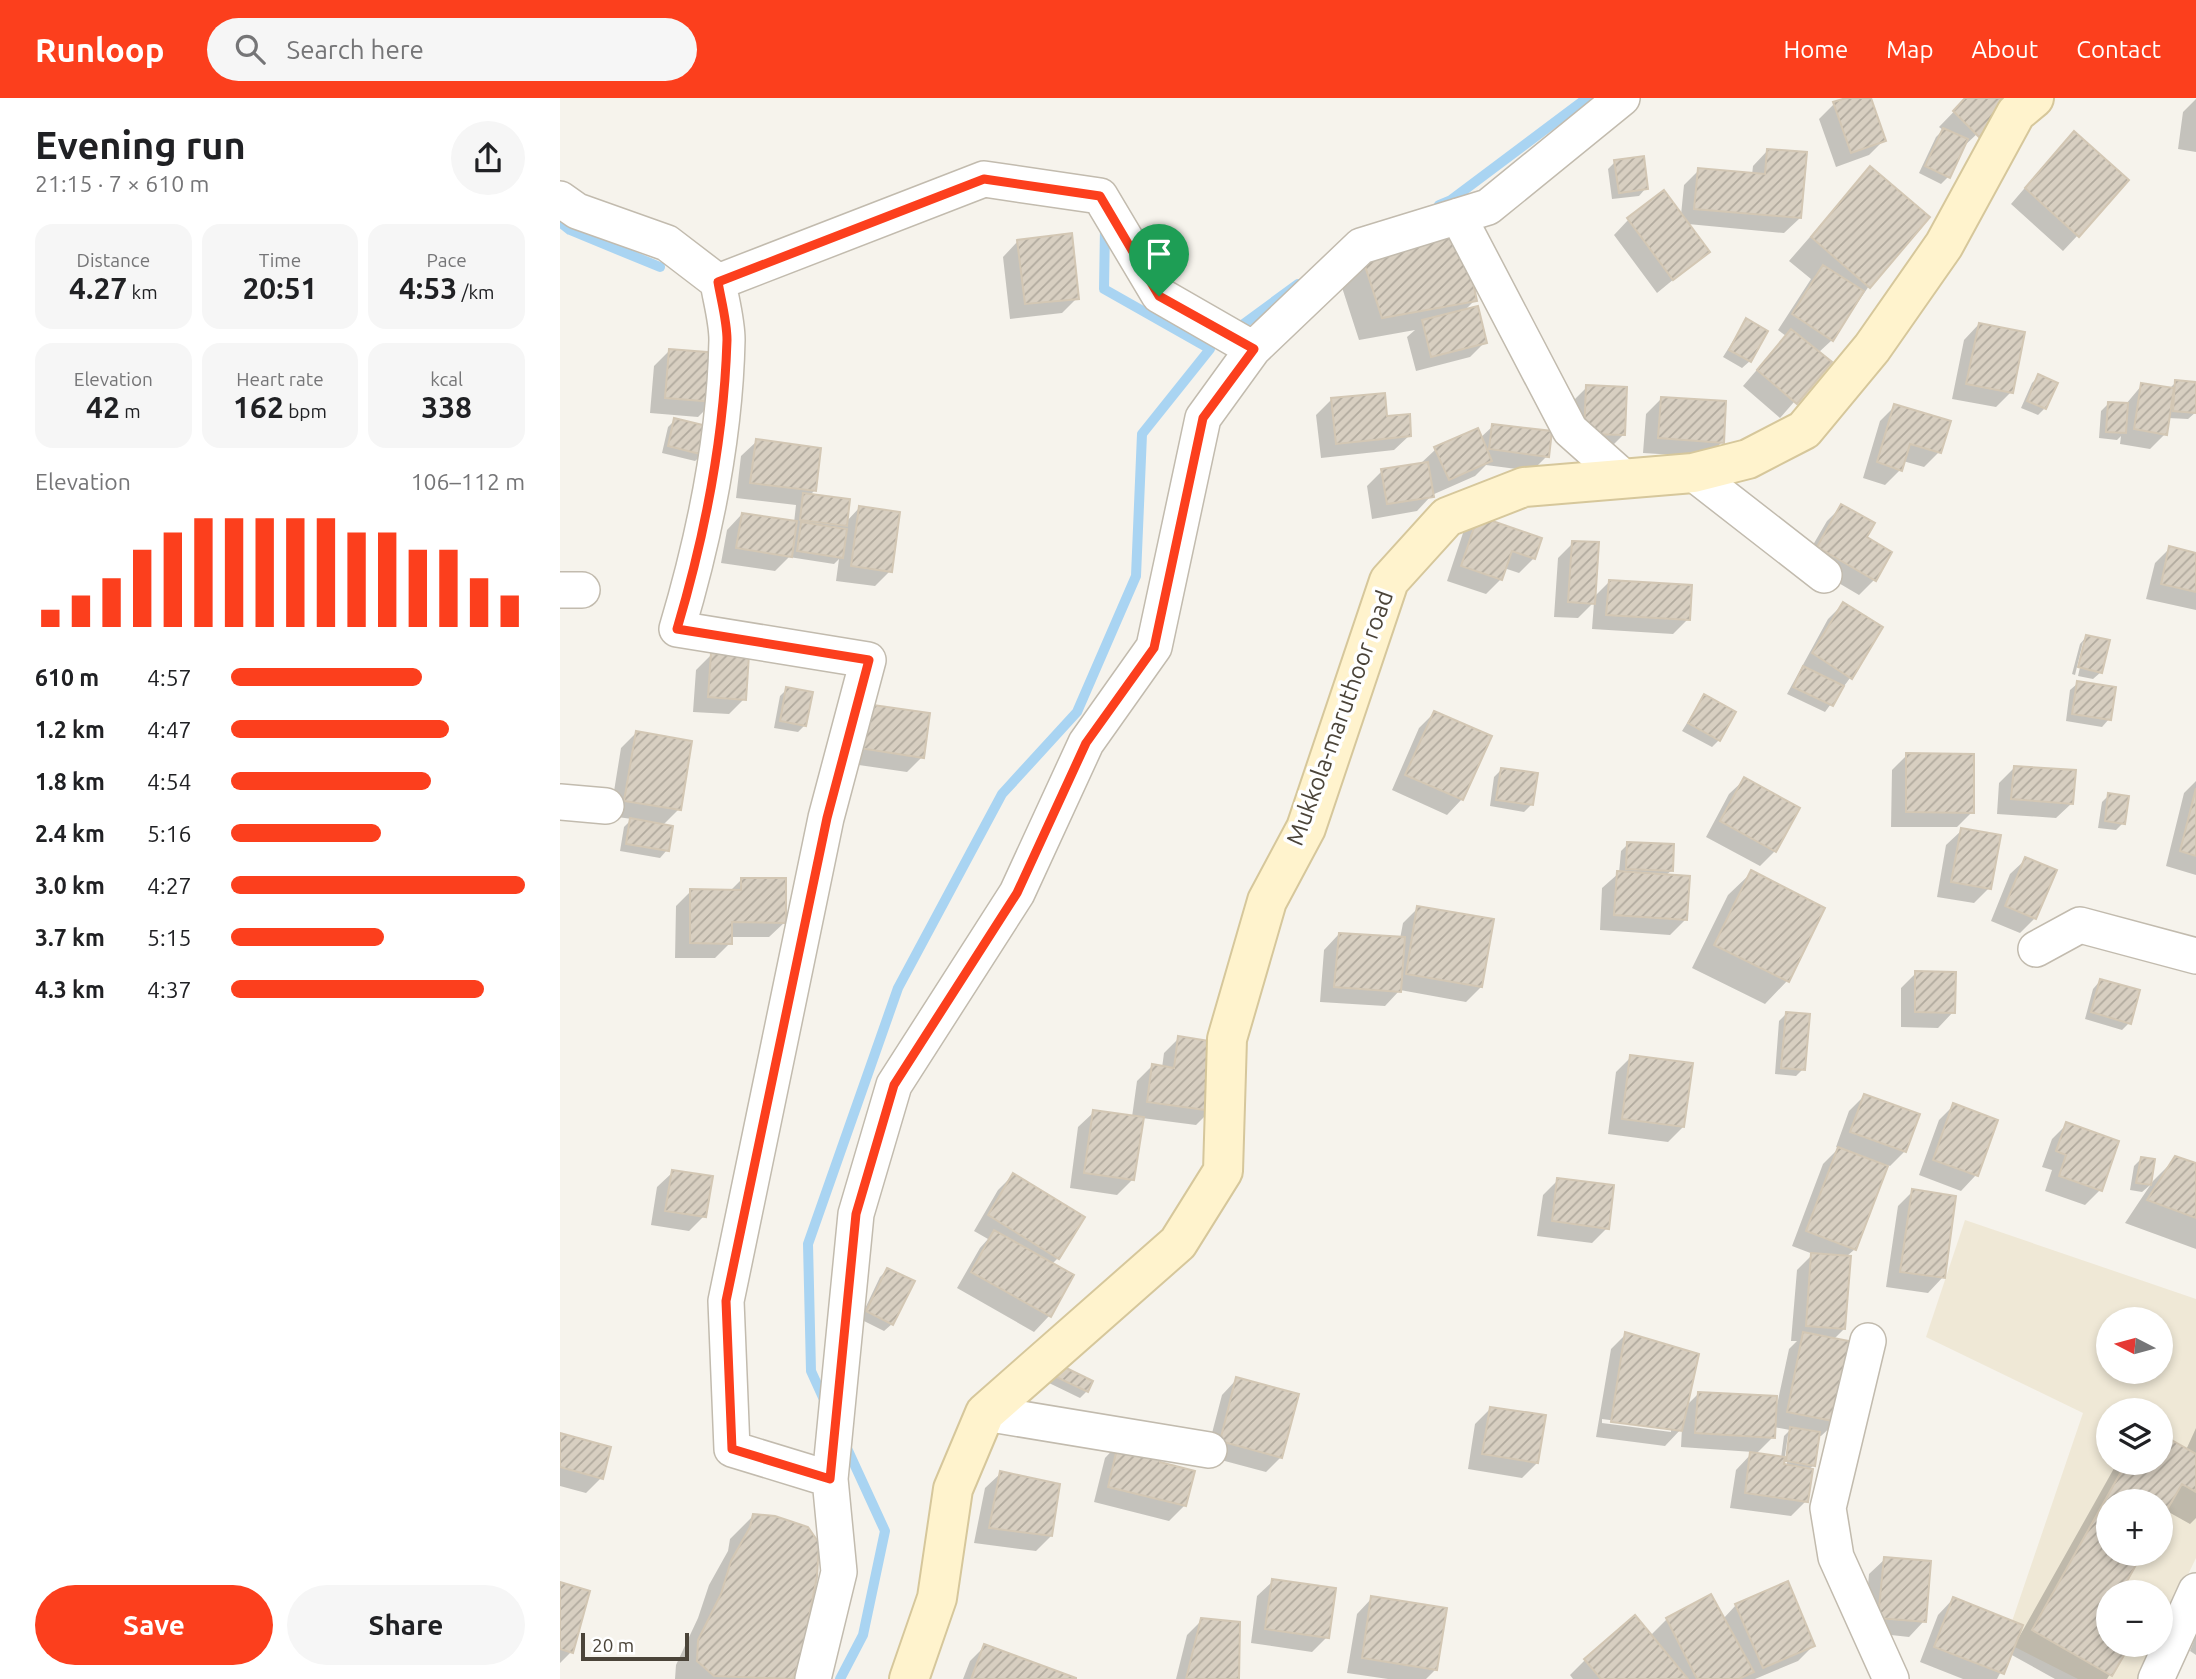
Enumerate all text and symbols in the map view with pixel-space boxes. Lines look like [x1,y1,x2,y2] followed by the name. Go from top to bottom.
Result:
[207,18,697,81] search box
[231,30,269,68] icon: search
[35,31,165,68] text: Runloop
[287,35,424,64] text: Search here
[1783,36,1848,63] text: Home
[1886,36,1933,63] text: Map
[1971,36,2038,63] text: About
[2076,36,2161,63] text: Contact
[451,121,525,195] button: share
[35,124,246,166] text: Evening run
[35,171,209,196] text: 21:15 · 7 × 610 m
[1129,224,1189,296] pin
[1140,235,1178,273] icon: arrive
[77,249,150,271] text: Distance
[259,249,301,271] text: Time
[427,249,467,271] text: Pace
[69,271,127,305] text: 4.27
[242,271,318,305] text: 20:51
[399,271,457,305] text: 4:53
[127,281,158,303] text: km
[457,281,494,303] text: /km
[74,368,153,390] text: Elevation
[236,368,324,390] text: Heart rate
[430,368,463,390] text: kcal
[86,390,120,424] text: 42
[233,390,284,424] text: 162
[421,390,472,424] text: 338
[120,400,141,422] text: m
[284,400,327,422] text: bpm
[35,469,131,494] text: Elevation
[411,469,525,494] text: 106–112 m
[1281,587,1398,849] street label: Mukkola-maruthoor road
[35,665,99,690] text: 610 m
[147,665,192,690] text: 4:57
[35,717,105,742] text: 1.2 km
[147,717,192,742] text: 4:47
[35,769,105,794] text: 1.8 km
[147,769,192,794] text: 4:54
[35,821,105,846] text: 2.4 km
[147,821,192,846] text: 5:16
[35,873,105,898] text: 3.0 km
[147,873,192,898] text: 4:27
[35,925,105,950] text: 3.7 km
[147,925,192,950] text: 5:15
[35,977,105,1002] text: 4.3 km
[147,977,192,1002] text: 4:37
[2096,1307,2174,1384] north arrow
[2096,1307,2173,1657] map controls
[2096,1398,2173,1475] button: layers
[2096,1489,2173,1566] button: +
[2096,1580,2173,1657] button: −
[35,1585,273,1665] button: Save
[287,1585,525,1665] button: Share
[581,1630,690,1662] scale bar
[592,1634,634,1656] text: 20 m

